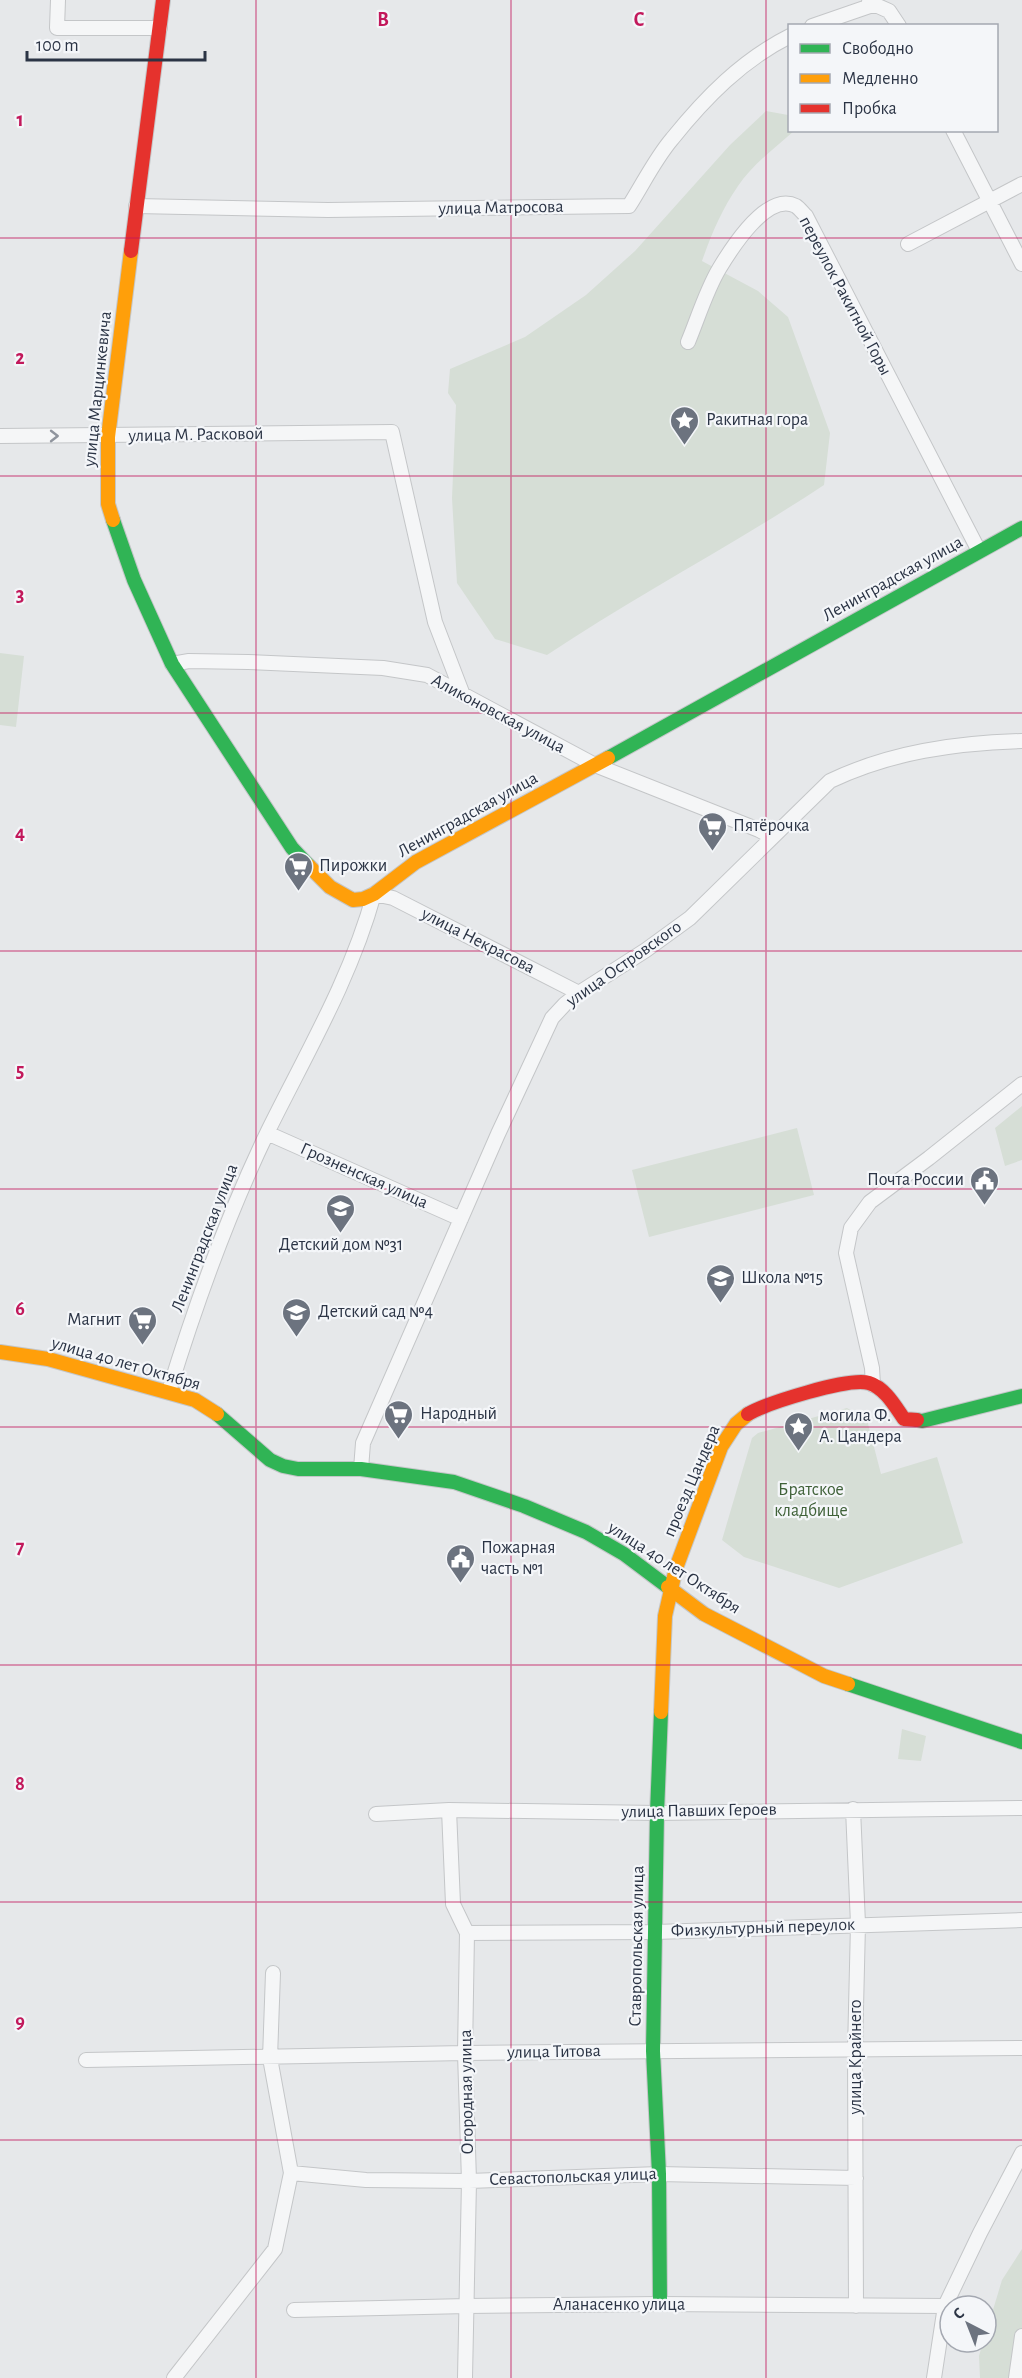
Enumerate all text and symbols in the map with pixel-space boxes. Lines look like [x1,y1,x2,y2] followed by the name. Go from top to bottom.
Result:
[377,10,389,30] text: B
[634,10,645,30] text: C
[27,24,206,62] scale bar
[788,24,998,132] legend
[36,37,79,55] text: 100 m
[842,39,914,58] text: Свободно
[842,70,918,88] text: Медленно
[842,99,897,118] text: Пробка
[16,110,24,130] text: 1
[437,198,564,218] street label: улица Матросова
[795,214,895,378] street label: переулок Ракитной Горы
[81,310,115,469] street label: улица Марцинкевича
[15,348,25,368] text: 2
[669,404,701,446] place icon: Ракитная гора
[706,411,808,429] place label: Ракитная гора
[127,425,264,445] street label: улица М. Расковой
[50,430,59,442] one-way arrow
[820,533,966,625] street label: Ленинградская улица
[16,585,24,605] text: 3
[428,671,568,757] street label: Аликоновская улица
[395,769,541,861] street label: Ленинградская улица
[696,810,728,852] supermarket icon: Пятёрочка
[733,817,810,835] place label: Пятёрочка
[15,823,25,843] text: 4
[282,850,314,892] supermarket icon: Пирожки
[319,857,387,875] place label: Пирожки
[418,904,538,977] street label: улица Некрасова
[562,918,685,1011] street label: улица Островского
[16,1061,24,1081] text: 5
[297,1140,431,1212] street label: Грозненская улица
[168,1162,242,1314] street label: Ленинградская улица
[969,1164,1001,1206] public building icon: Почта России
[867,1171,964,1189] place label: Почта России
[325,1192,357,1234] school or university icon: Детский дом №31
[279,1236,403,1254] place label: Детский дом №31
[704,1262,736,1304] school or university icon: Школа №15
[741,1269,823,1287] place label: Школа №15
[281,1296,313,1338] school or university icon: Детский сад №4
[15,1299,25,1319] text: 6
[318,1303,434,1321] place label: Детский сад №4
[126,1304,158,1346] supermarket icon: Магнит
[67,1311,122,1329] place label: Магнит
[49,1333,203,1394] street label: улица 40 лет Октября
[383,1398,415,1440] supermarket icon: Народный
[420,1405,497,1423] place label: Народный
[819,1407,902,1446] place label: могила Ф. А. Цандера
[782,1410,814,1452] place icon: могила Ф. А. Цандера
[660,1422,724,1540] street label: проезд Цандера
[774,1481,848,1520] park label: Братское кладбище
[604,1517,744,1617] street label: улица 40 лет Октября
[16,1537,25,1557] text: 7
[481,1539,556,1578] place label: Пожарная часть №1
[444,1542,476,1584] public building icon: Пожарная часть №1
[15,1774,25,1794] text: 8
[620,1801,777,1821] street label: улица Павших Героев
[627,1865,647,2027] street label: Ставропольская улица
[671,1916,856,1940] street label: Физкультурный переулок
[847,1999,865,2116] street label: улица Крайнего
[15,2012,25,2032] text: 9
[457,2029,477,2155] street label: Огородная улица
[506,2042,601,2062] street label: улица Титова
[489,2165,657,2189] street label: Севастопольская улица
[938,2294,998,2354] north arrow
[553,2296,685,2314] street label: Аланасенко улица
[950,2305,967,2323] text: С

